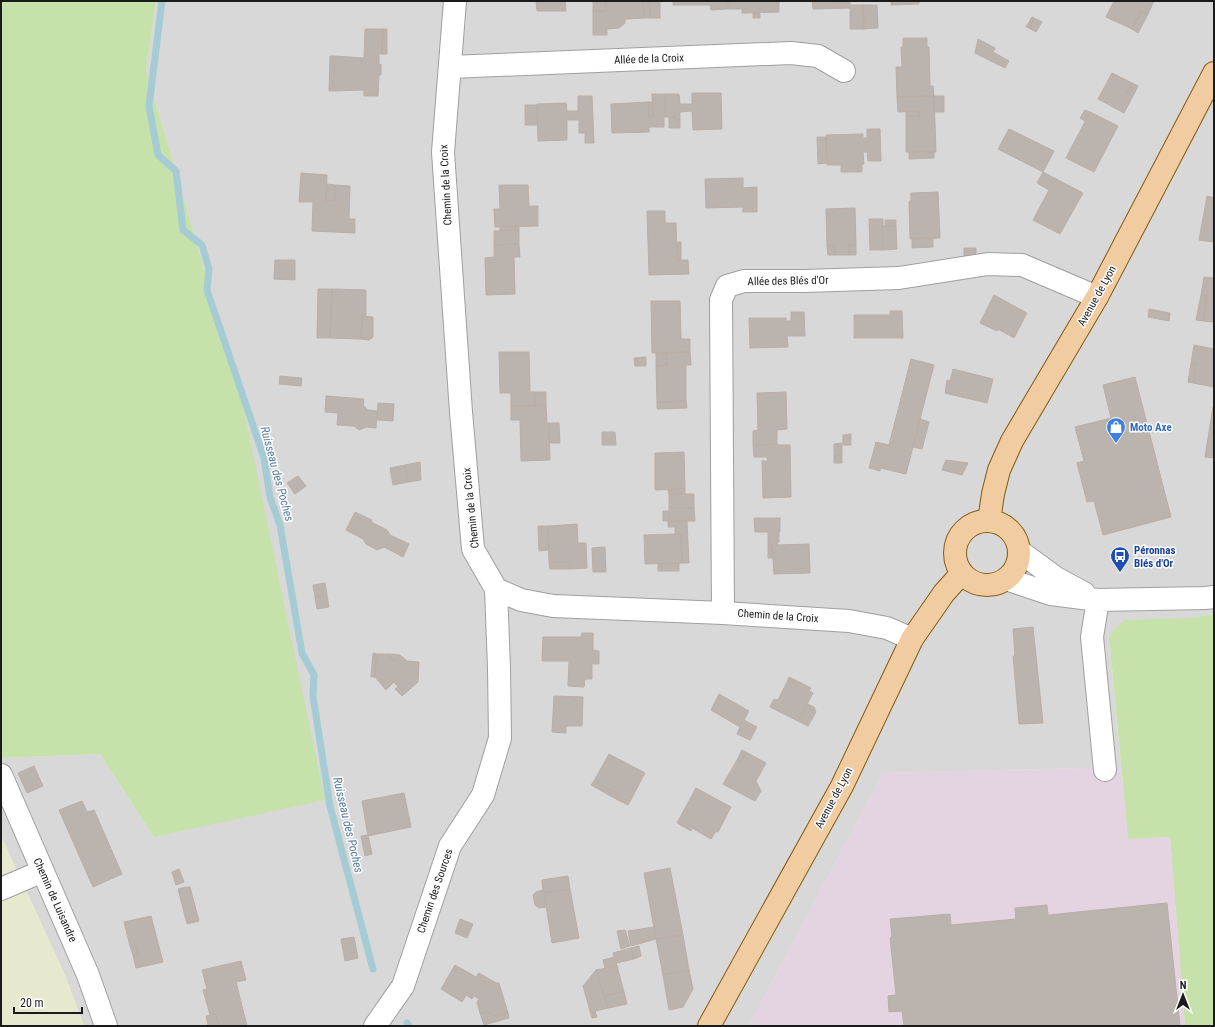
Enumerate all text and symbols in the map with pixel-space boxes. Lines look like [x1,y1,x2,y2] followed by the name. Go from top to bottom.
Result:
[614,51,684,67] street label: Allée de la Croix
[437,144,455,226] street label: Chemin de la Croix
[1075,263,1119,329] street label: Avenue de Lyon
[747,274,829,288] street label: Allée des Blés d'Or
[1105,416,1127,444] shop icon: Moto Axe
[1130,421,1172,434] place label: Moto Axe
[258,425,296,523] water label: Ruisseau des Poches
[460,467,482,549] street label: Chemin de la Croix
[1134,544,1175,570] place label: Péronnas Blés d'Or
[1109,545,1131,573] bus stop icon: Péronnas Blés d'Or
[737,607,819,625] street label: Chemin de la Croix
[812,765,856,831] street label: Avenue de Lyon
[330,776,366,874] water label: Ruisseau des Poches
[414,847,456,935] street label: Chemin des Sources
[31,856,79,944] street label: Chemin de Luisandre
[1163,975,1203,1015] north arrow
[1180,979,1187,992] text: N
[14,989,82,1015] scale bar
[20,996,44,1010] text: 20 m

